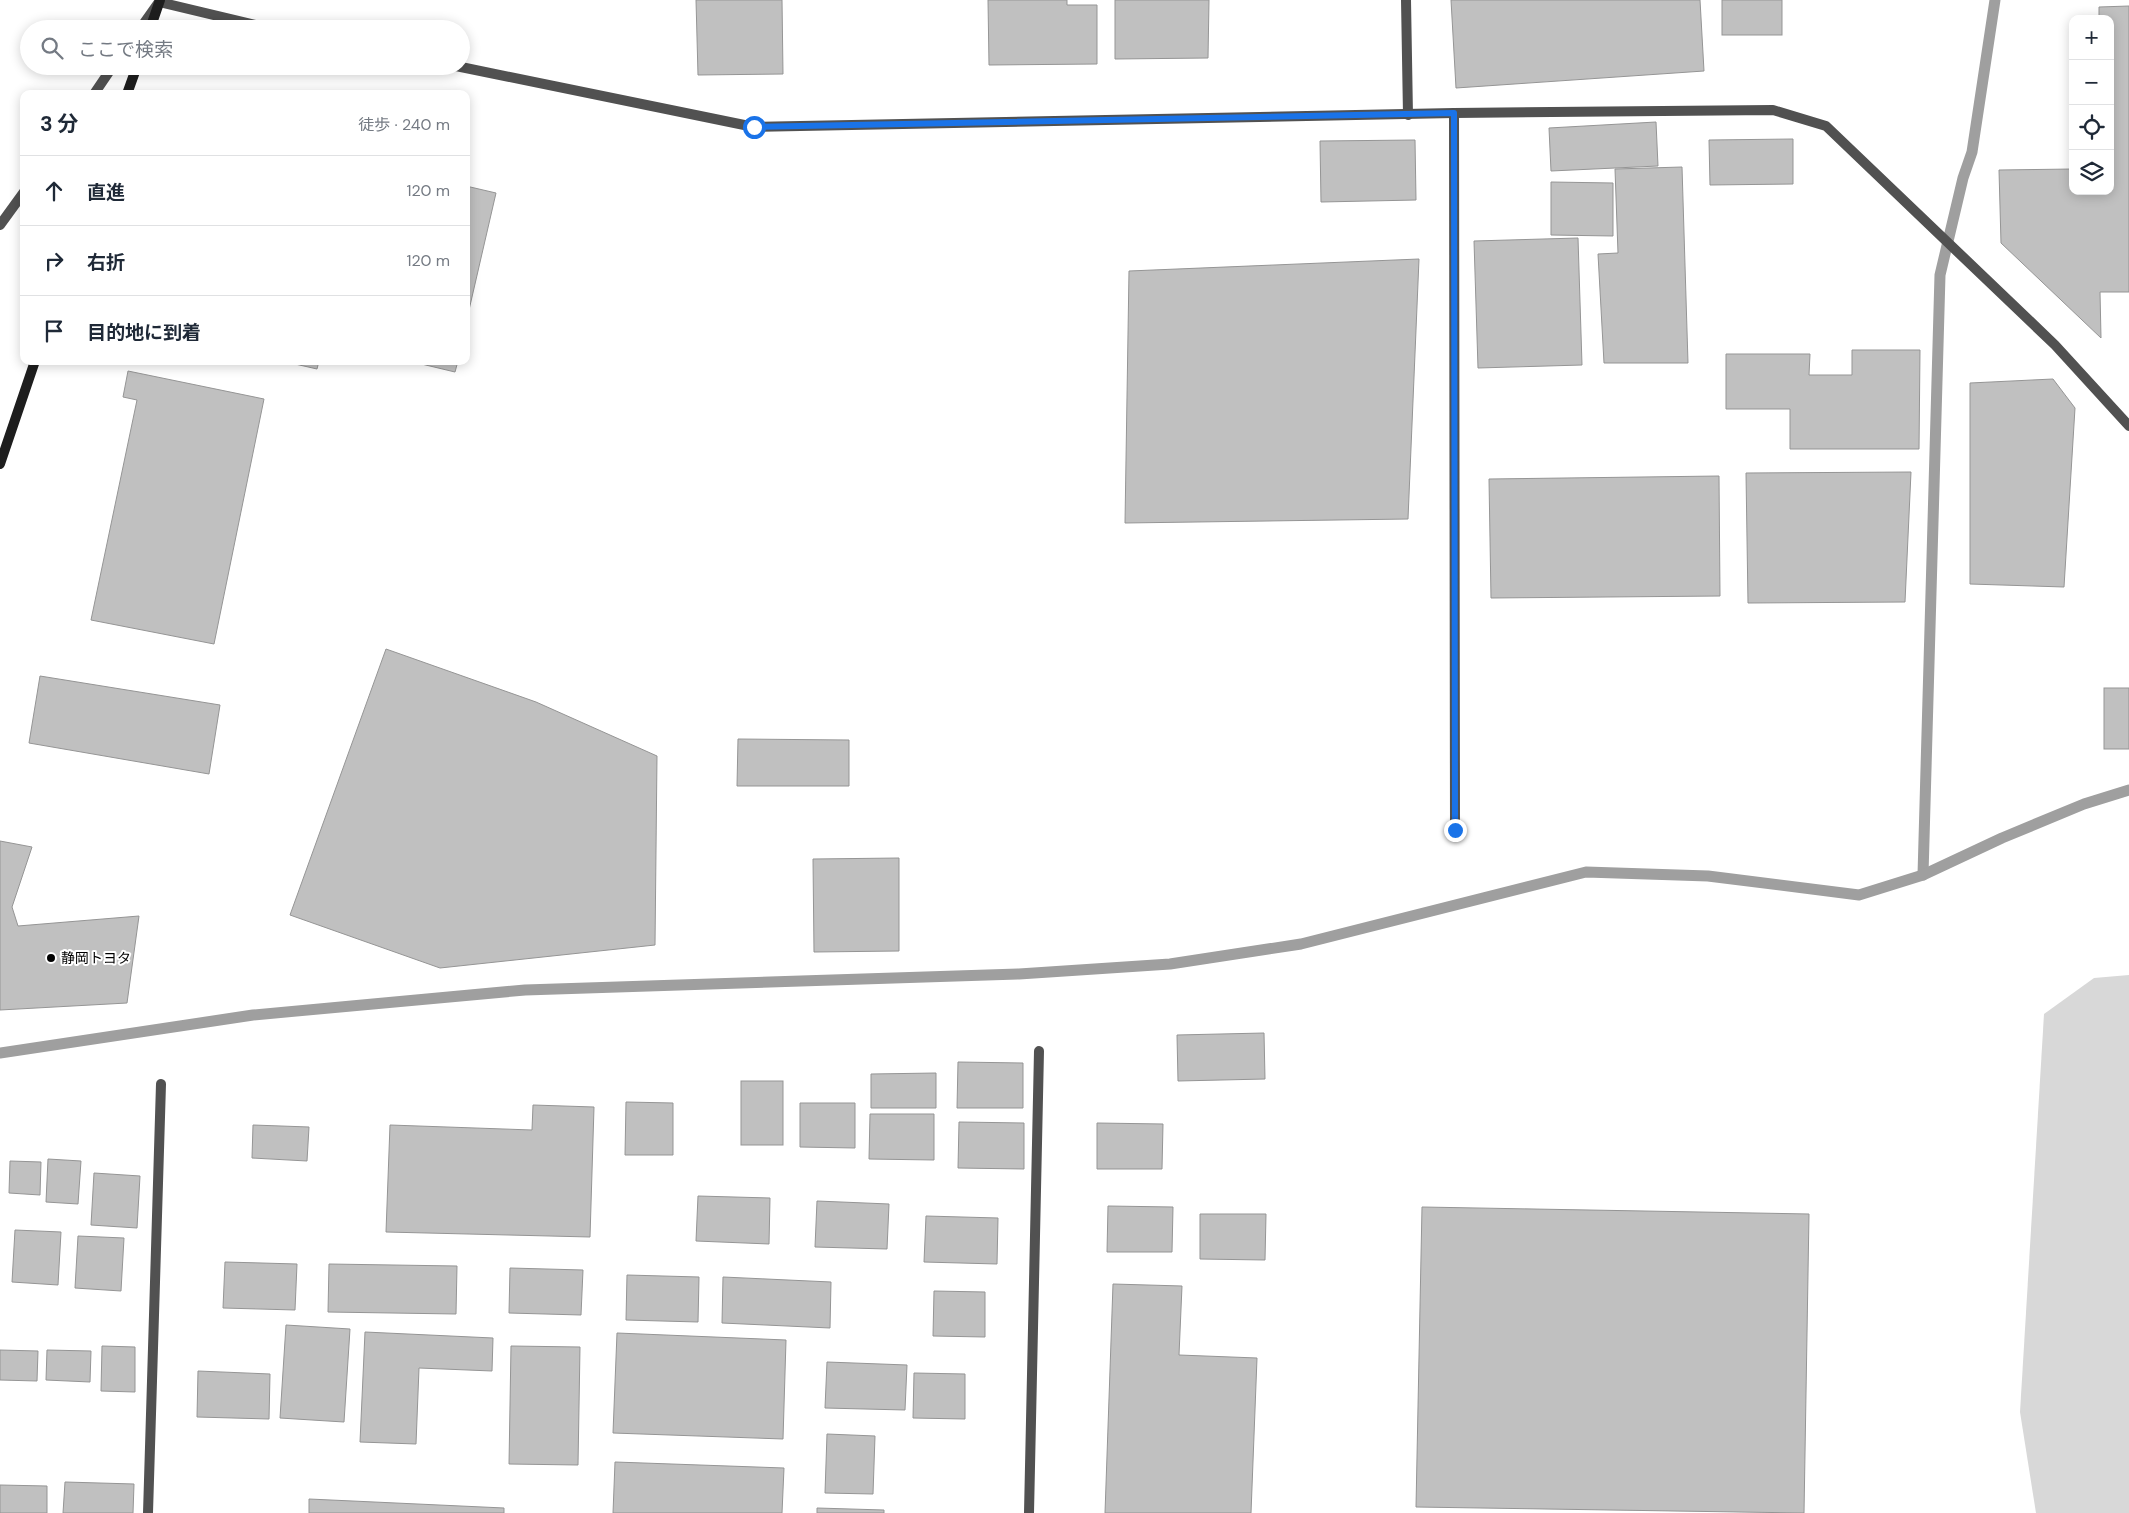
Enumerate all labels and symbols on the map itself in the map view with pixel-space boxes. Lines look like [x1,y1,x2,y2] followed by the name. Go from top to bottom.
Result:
[743,116,766,139] route start
[1444,819,1467,842] route end
[61,949,131,967] place label: 静岡トヨタ
[45,952,57,964] marker: 静岡トヨタ

